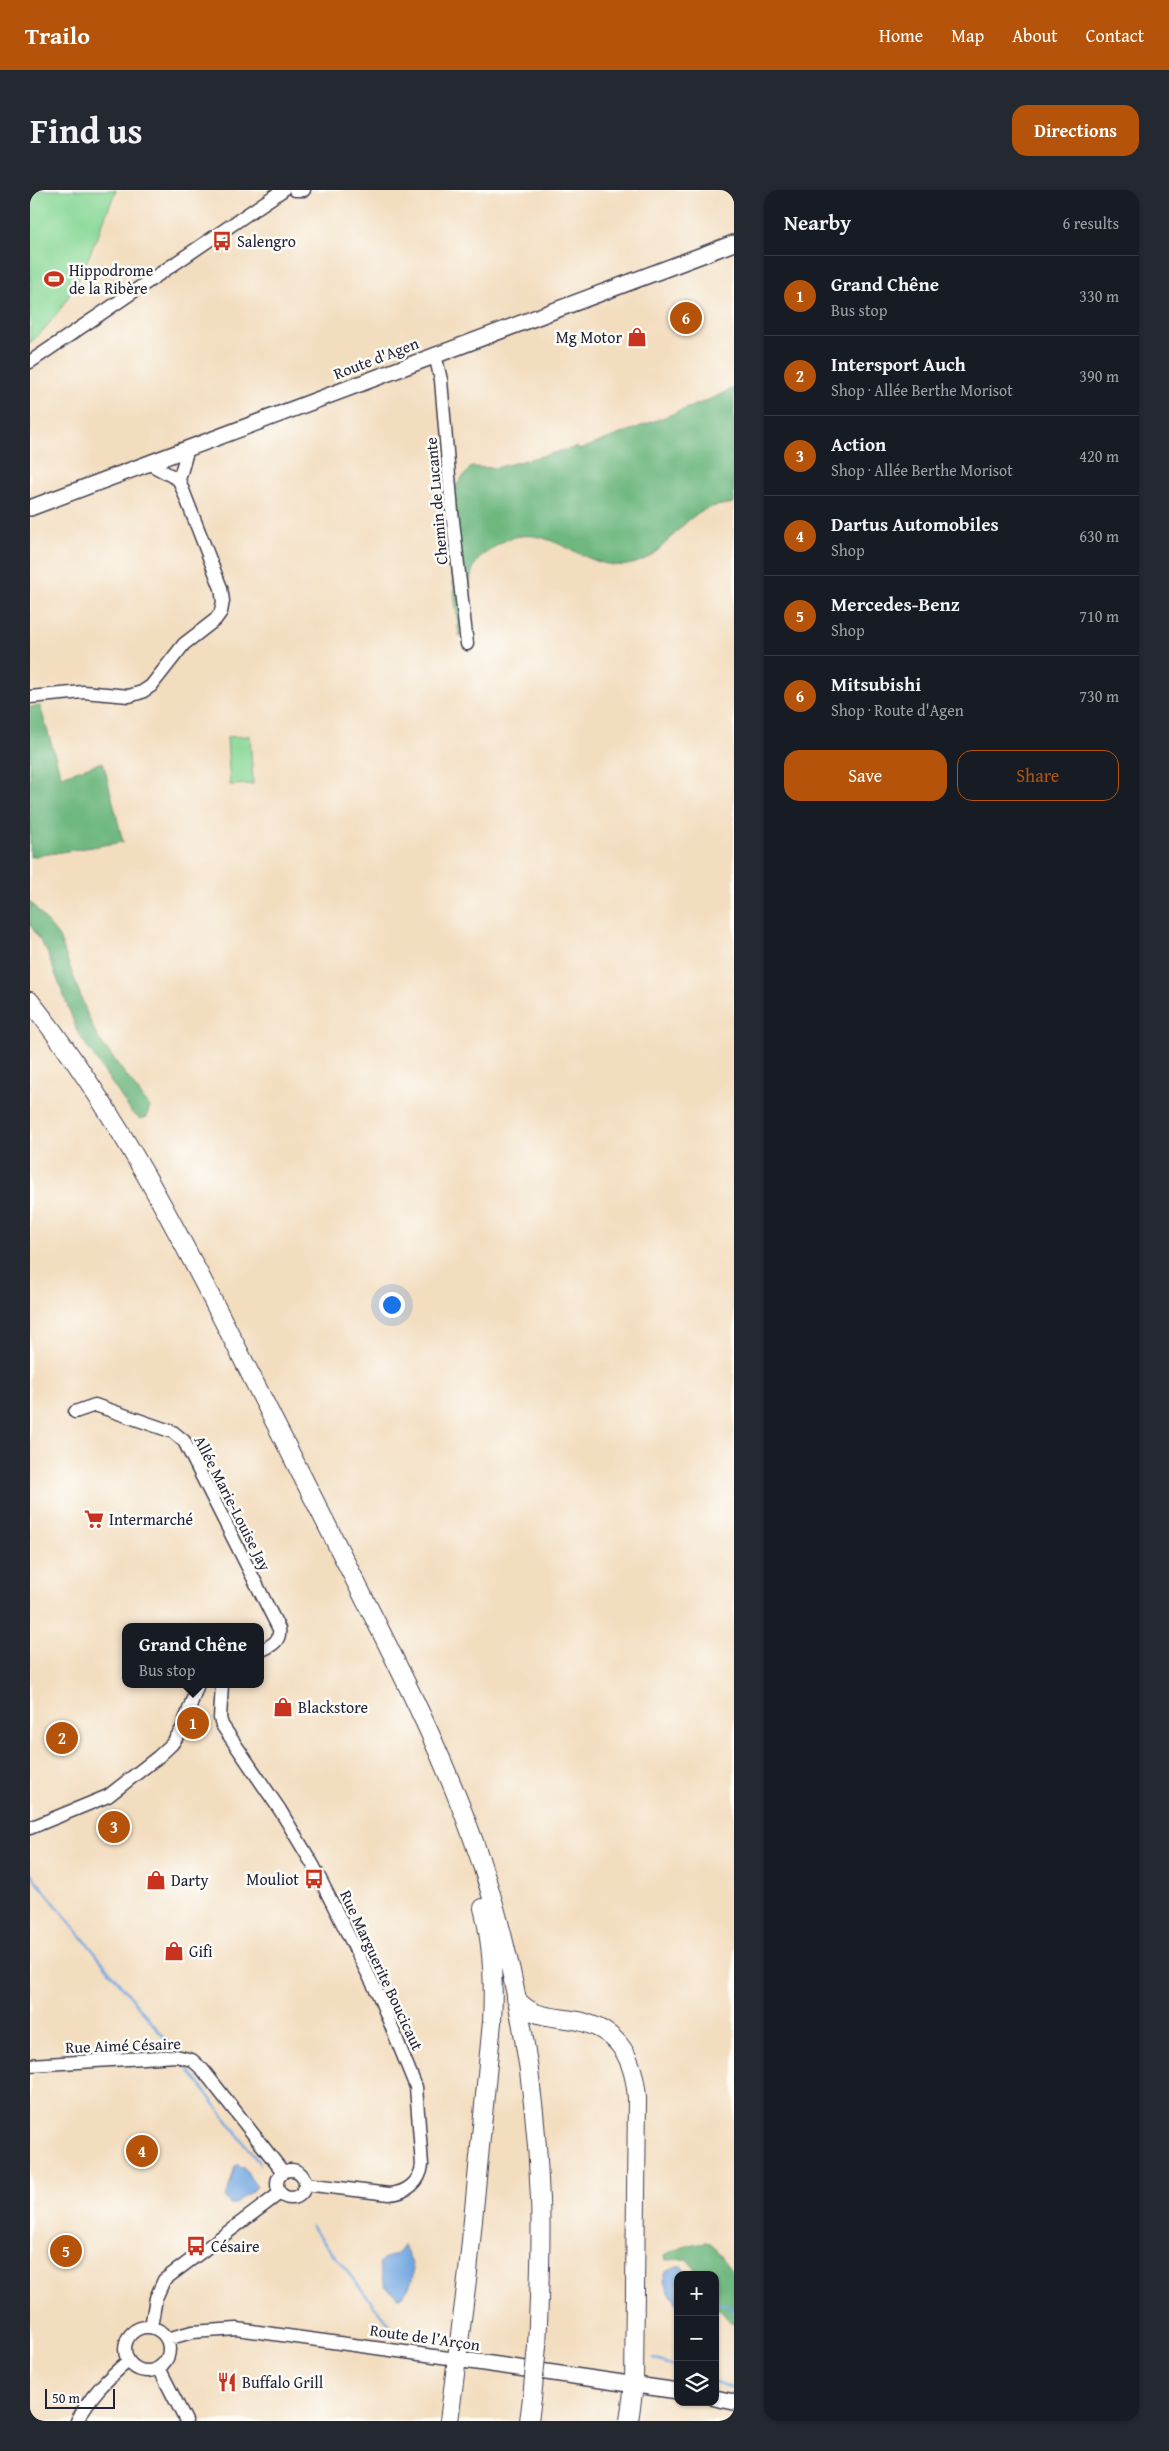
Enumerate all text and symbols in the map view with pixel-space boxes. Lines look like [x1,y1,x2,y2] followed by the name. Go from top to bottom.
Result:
[25,18,90,53] text: Trailo
[879,22,923,49] text: Home
[951,22,984,49] text: Map
[1012,22,1058,49] text: About
[1086,22,1144,49] text: Contact
[30,105,143,156] text: Find us
[1012,105,1139,156] button: Directions
[784,207,851,238] text: Nearby
[1062,211,1119,235] text: 6 results
[237,229,296,253] place label: Salengro
[211,230,233,252] bus stop icon: Salengro
[69,258,153,300] place label: Hippodrome de la Ribère
[43,268,65,290] sports icon: Hippodrome de la Ribère
[831,270,939,298] text: Grand Chêne
[796,284,804,308] text: 1
[1079,284,1119,308] text: 330 m
[831,298,887,322] text: Bus stop
[670,299,702,337] pin: 6
[556,325,622,349] place label: Mg Motor
[626,326,648,348] shop icon: Mg Motor
[330,331,422,385] street label: Route d'Agen
[831,350,966,378] text: Intersport Auch
[796,364,804,388] text: 2
[1079,364,1119,388] text: 390 m
[831,378,1013,402] text: Shop · Allée Berthe Morisot
[831,430,886,458] text: Action
[418,436,454,566] street label: Chemin de Lucante
[796,444,804,468] text: 3
[1079,444,1119,468] text: 420 m
[831,458,1013,482] text: Shop · Allée Berthe Morisot
[831,510,999,538] text: Dartus Automobiles
[796,524,804,548] text: 4
[1079,524,1119,548] text: 630 m
[831,538,865,562] text: Shop
[831,590,960,618] text: Mercedes-Benz
[796,604,804,628] text: 5
[1079,604,1119,628] text: 710 m
[831,618,865,642] text: Shop
[831,670,921,698] text: Mitsubishi
[796,684,804,708] text: 6
[1079,684,1119,708] text: 730 m
[831,698,964,722] text: Shop · Route d'Agen
[784,750,947,801] button: Save
[957,750,1119,801] button: Share
[379,1292,405,1318] your location
[188,1431,278,1575] street label: Allée Marie-Louise Jay
[109,1507,193,1531] place label: Intermarché
[83,1508,105,1530] supermarket icon: Intermarché
[122,1623,264,1688] popup
[139,1630,247,1658] text: Grand Chêne
[139,1658,195,1682] text: Bus stop
[298,1695,368,1719] place label: Blackstore
[272,1696,294,1718] shop icon: Blackstore
[177,1704,209,1742] pin: 1
[46,1719,78,1757] pin: 2
[98,1808,130,1846] pin: 3
[246,1867,299,1891] place label: Mouliot
[171,1868,209,1892] place label: Darty
[303,1868,325,1890] bus stop icon: Mouliot
[145,1869,167,1891] shop icon: Darty
[334,1886,430,2054] street label: Rue Marguerite Boucicaut
[189,1939,213,1963] place label: Gifi
[163,1940,185,1962] shop icon: Gifi
[65,2031,181,2059] street label: Rue Aimé Césaire
[126,2132,158,2170] pin: 4
[50,2232,82,2270] pin: 5
[211,2234,259,2258] place label: Césaire
[185,2235,207,2257] bus stop icon: Césaire
[674,2271,719,2406] map controls
[674,2271,719,2316] button: +
[674,2316,719,2361] button: −
[368,2317,482,2357] street label: Route de l’Arçon
[674,2361,719,2406] button: layers
[242,2370,324,2394] place label: Buffalo Grill
[216,2371,238,2393] restaurant icon: Buffalo Grill
[45,2386,115,2409] scale bar
[52,2388,80,2408] text: 50 m

